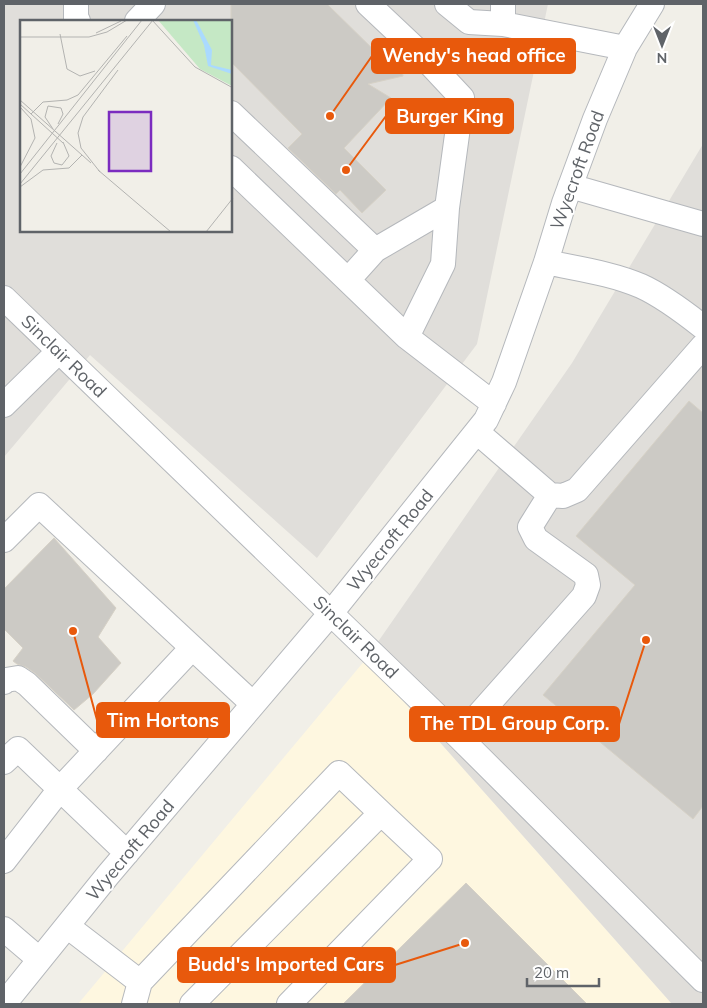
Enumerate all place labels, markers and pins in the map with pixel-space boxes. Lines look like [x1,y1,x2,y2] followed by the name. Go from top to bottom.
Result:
[372,39,575,73] callout: Wendy's head office
[386,99,513,133] callout: Burger King
[97,703,229,737] callout: Tim Hortons
[410,707,619,741] callout: The TDL Group Corp.
[178,948,395,982] callout: Budd's Imported Cars

